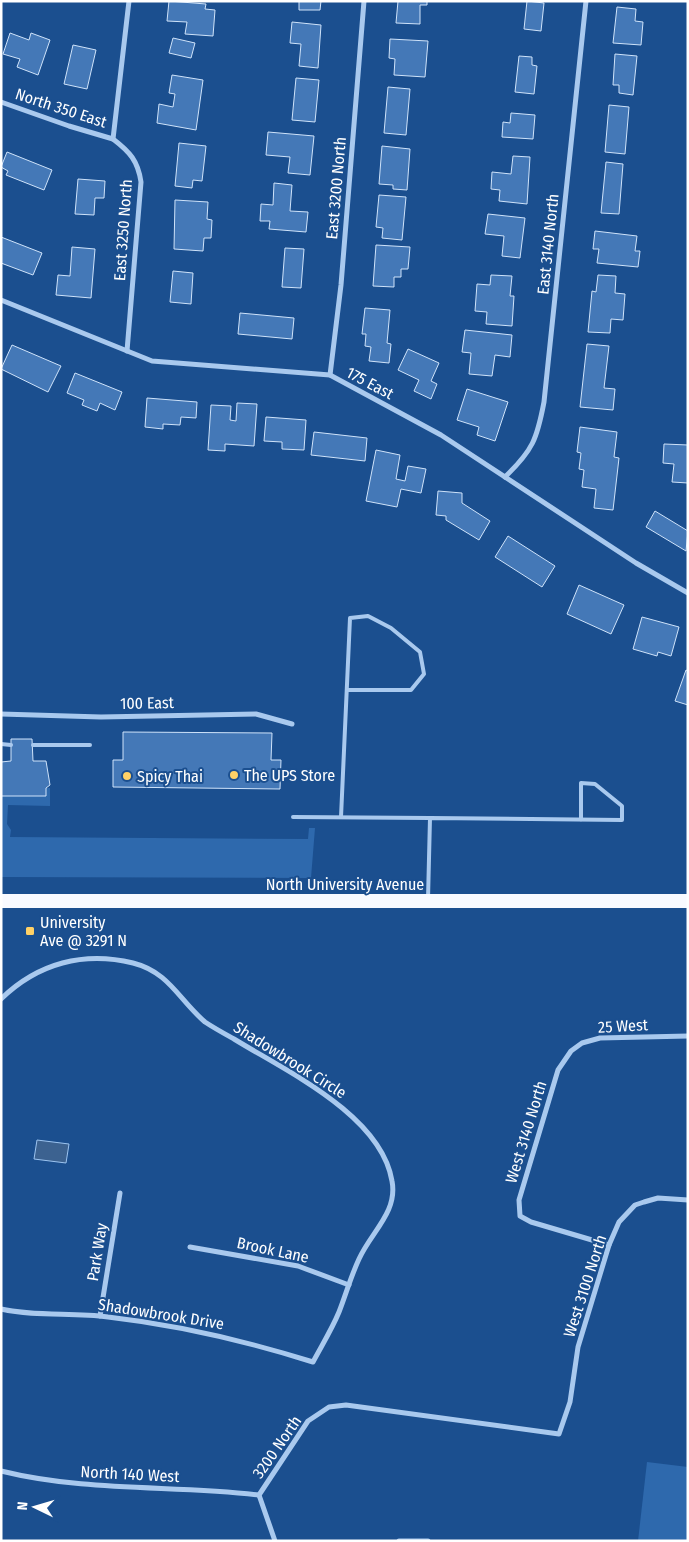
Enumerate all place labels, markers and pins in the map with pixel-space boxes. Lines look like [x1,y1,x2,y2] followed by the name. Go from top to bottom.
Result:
[244,766,335,785] place label: The UPS Store
[137,767,203,786] place label: Spicy Thai
[228,769,240,781] marker: The UPS Store
[121,770,133,782] marker: Spicy Thai
[40,913,127,950] place label: University Ave @ 3291 N
[24,925,36,937] marker: University Ave @ 3291 N

